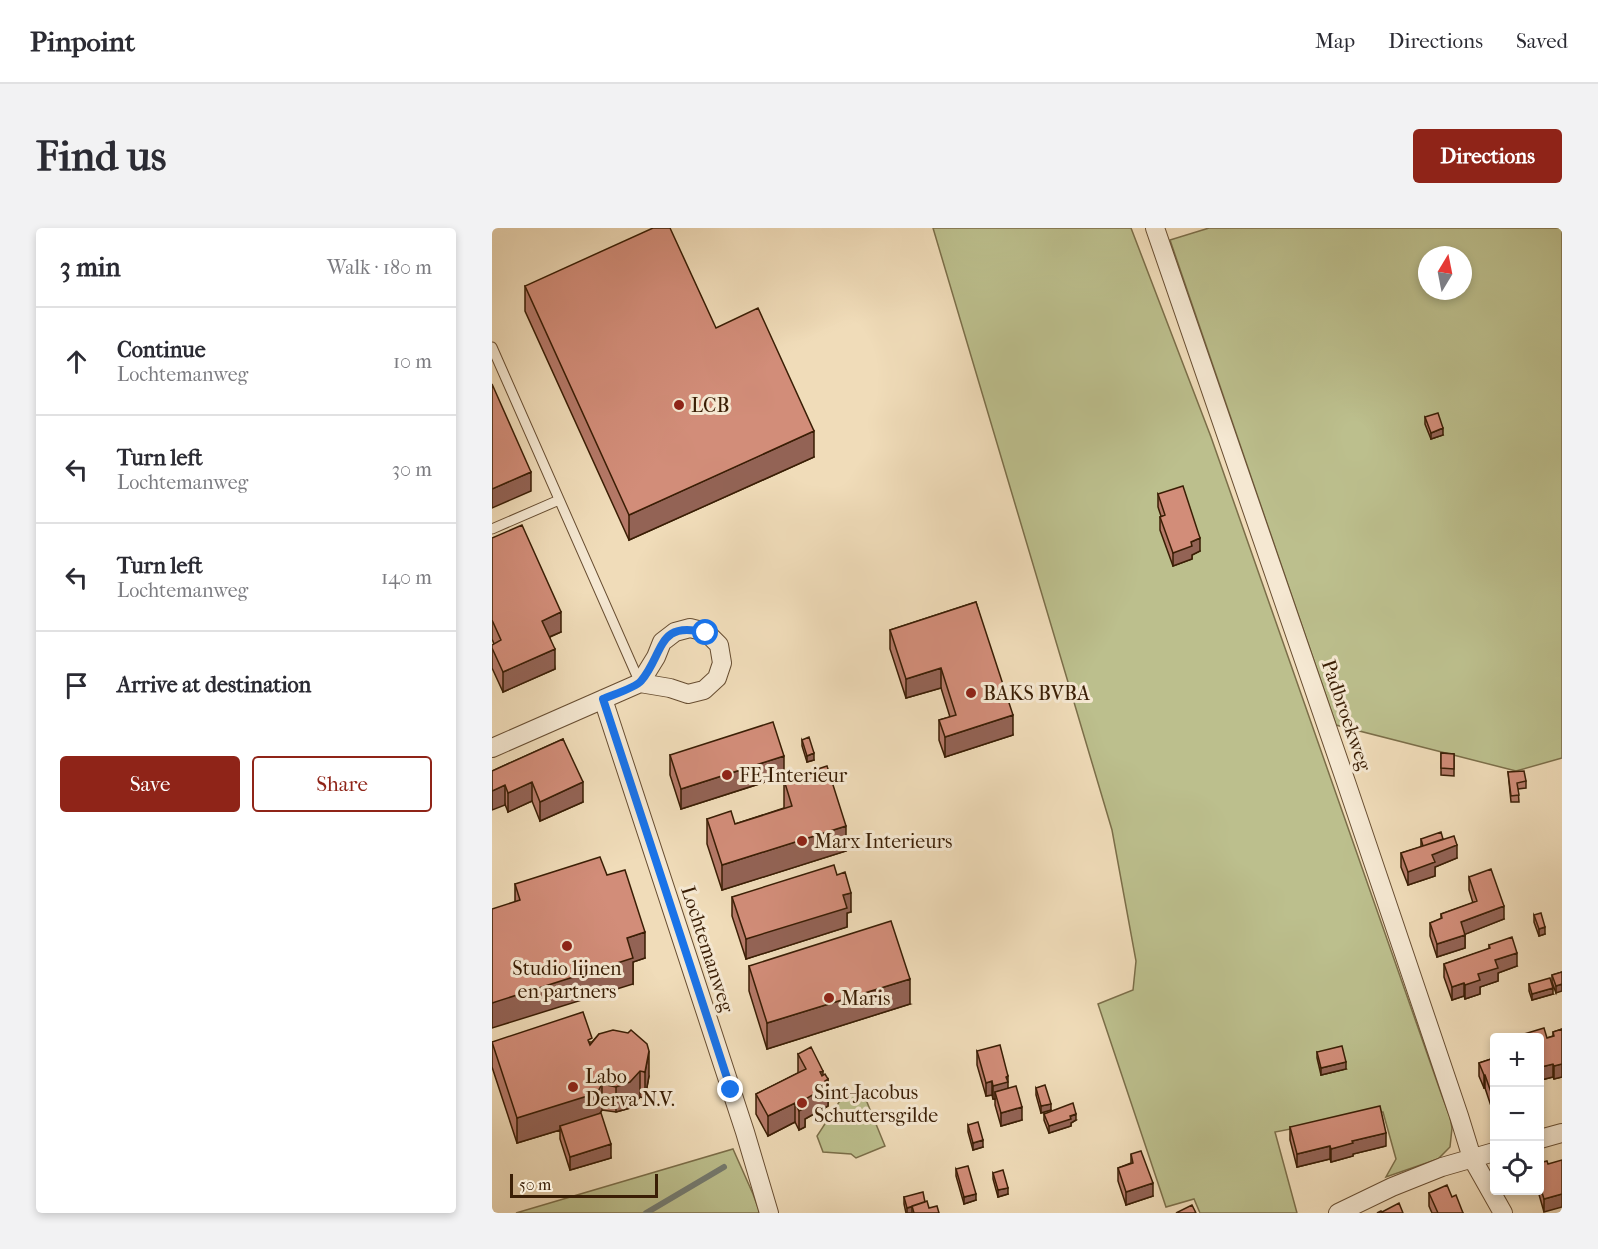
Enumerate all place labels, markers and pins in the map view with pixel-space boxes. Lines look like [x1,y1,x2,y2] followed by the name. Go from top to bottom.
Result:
[691,394,730,417] place label: LCB
[672,398,686,412] marker: LCB
[983,682,1091,705] place label: BAKS BVBA
[964,686,978,700] marker: BAKS BVBA
[739,764,848,787] place label: FE-Interieur
[720,768,734,782] marker: FE-Interieur
[814,830,952,853] place label: Marx Interieurs
[795,834,809,848] marker: Marx Interieurs
[560,939,574,953] marker: Studio lijnen en partners
[512,957,622,1003] place label: Studio lijnen en partners
[841,987,890,1010] place label: Maris
[822,991,836,1005] marker: Maris
[585,1065,675,1111] place label: Labo Derva N.V.
[566,1080,580,1094] marker: Labo Derva N.V.
[814,1081,938,1127] place label: Sint-Jacobus Schuttersgilde
[795,1096,809,1110] marker: Sint-Jacobus Schuttersgilde

